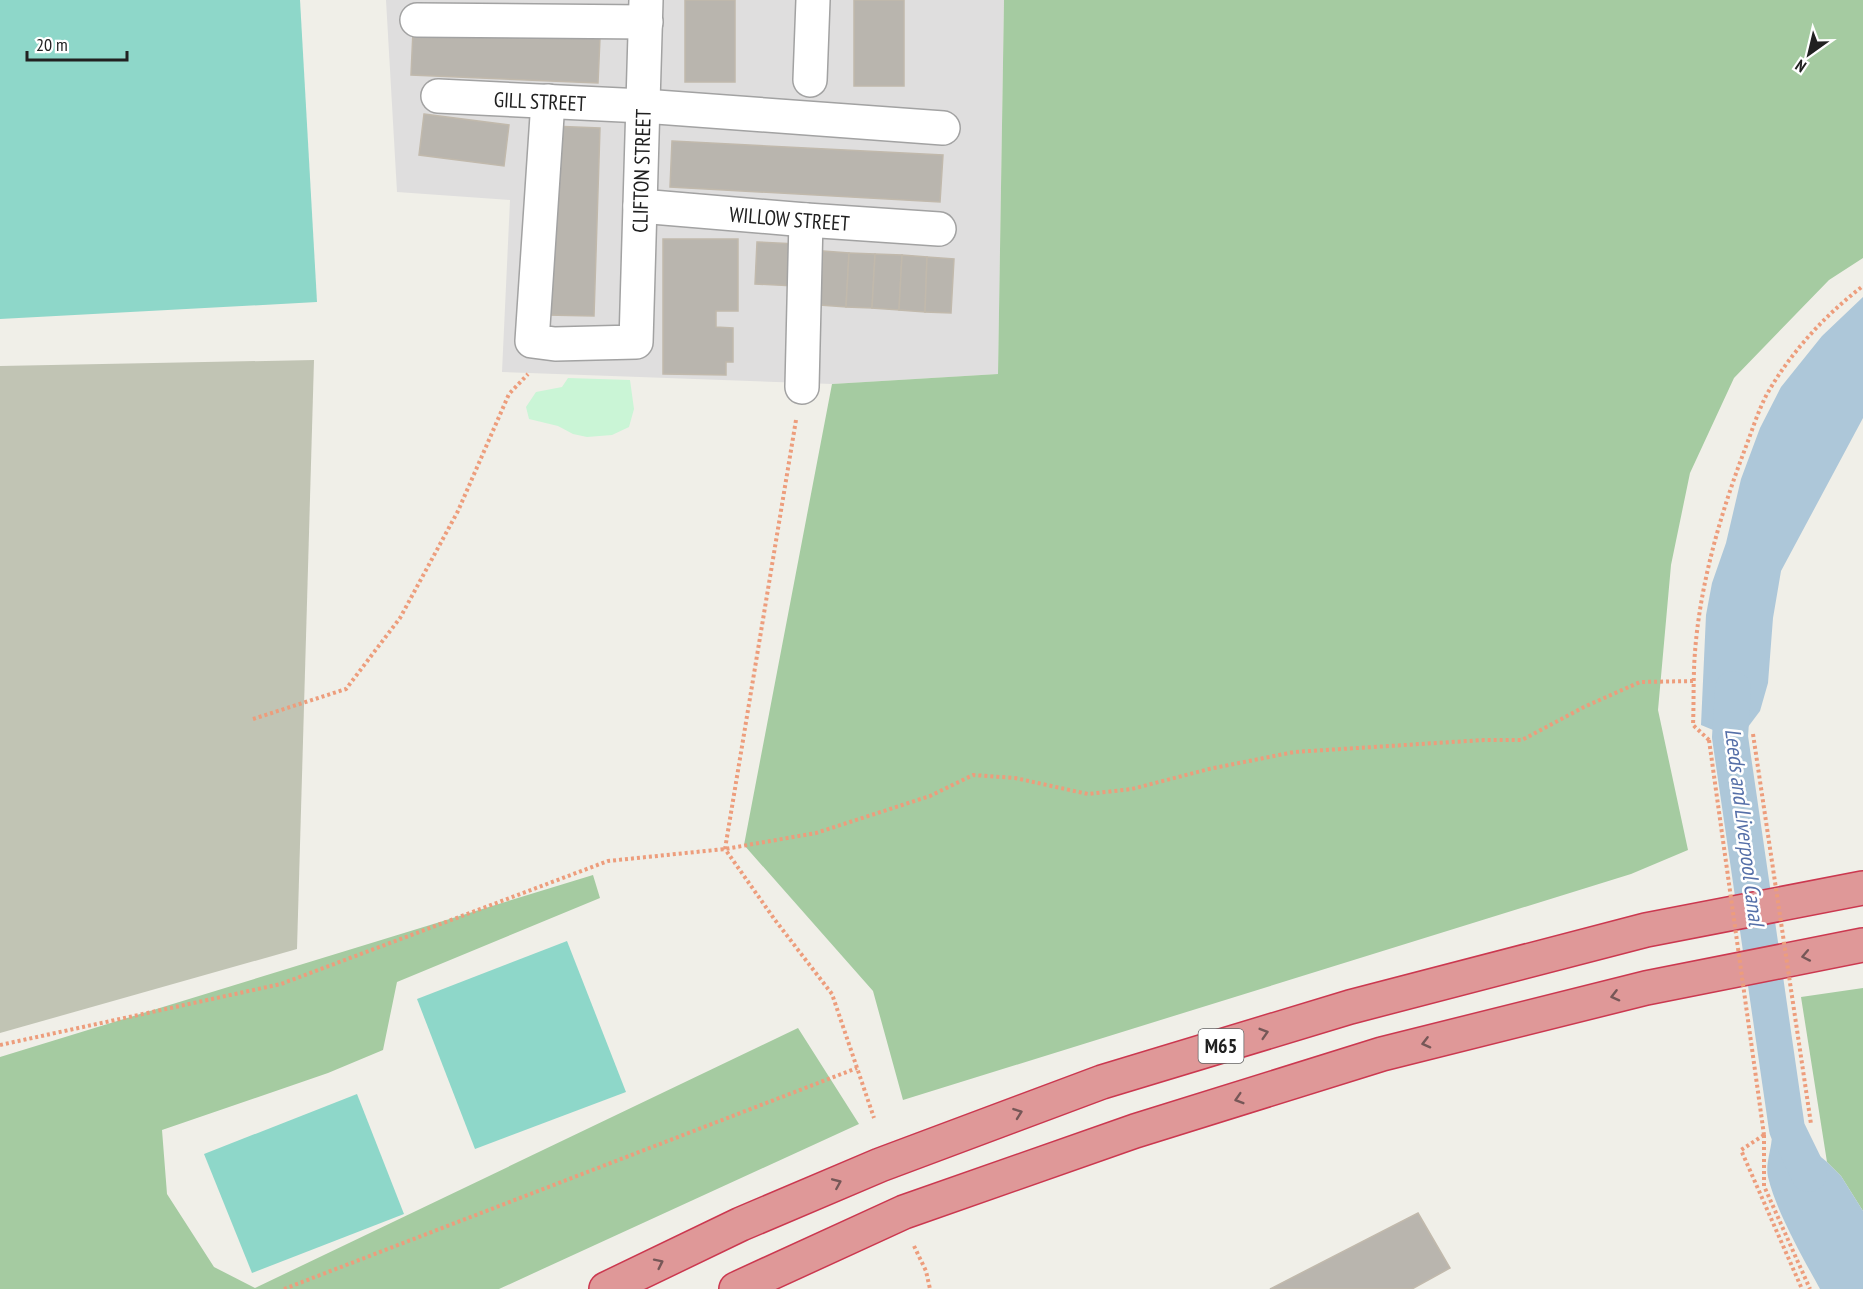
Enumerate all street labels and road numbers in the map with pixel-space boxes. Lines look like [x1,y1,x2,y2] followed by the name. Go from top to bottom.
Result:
[493,85,587,117] street label: GILL STREET
[626,108,656,233] street label: CLIFTON STREET
[728,200,851,236] street label: WILLOW STREET
[1198,1029,1244,1063] road number: M65

